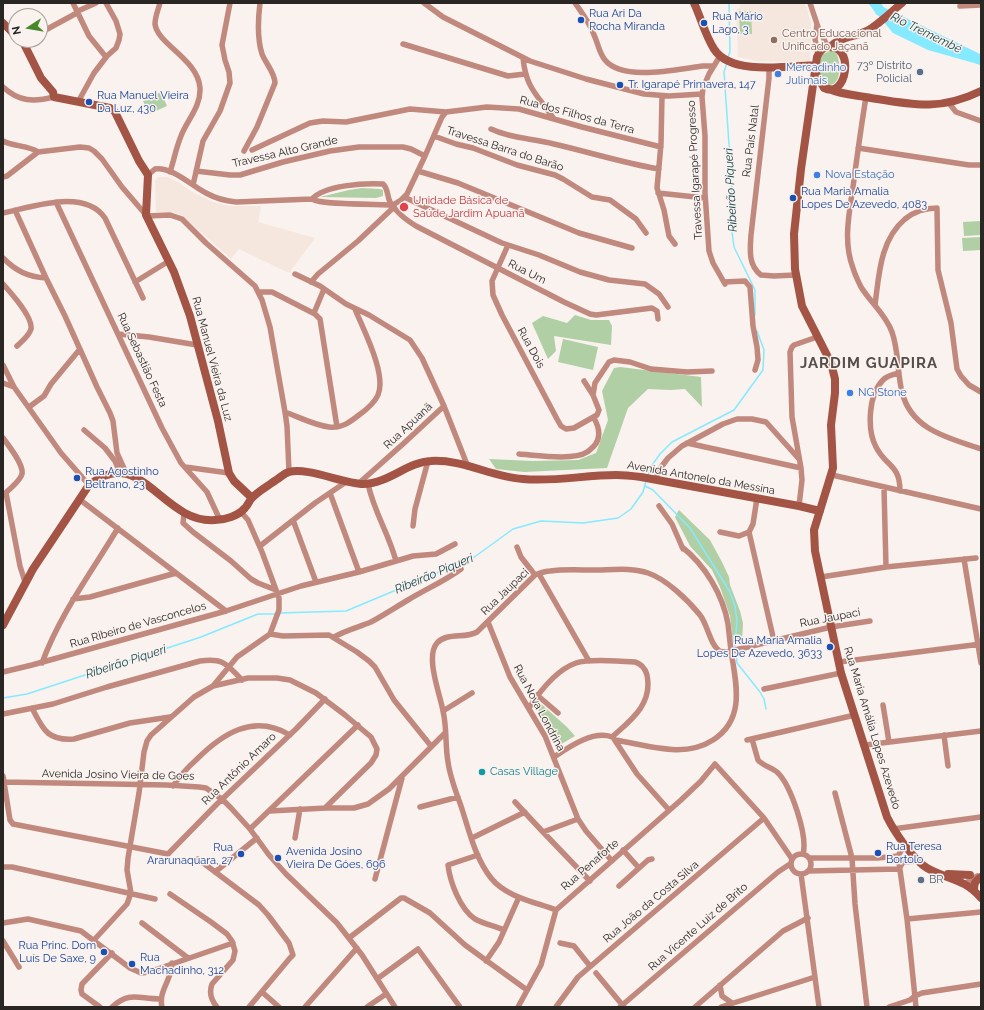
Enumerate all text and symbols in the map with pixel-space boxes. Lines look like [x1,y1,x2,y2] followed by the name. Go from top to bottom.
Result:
[589,7,665,33] place label: Rua Ari Da Rocha Miranda
[8,8,48,48] north arrow
[712,10,763,36] place label: Rua Mário Lago, 3
[888,10,964,56] water label: Rio Tremembé
[576,15,586,25] marker: Rua Ari Da Rocha Miranda
[699,18,709,28] marker: Rua Mário Lago, 3
[10,25,24,36] text: N
[782,27,881,53] place label: Centro Educacional Unificado Jaçanã
[769,35,779,45] marker: Centro Educacional Unificado Jaçanã
[857,59,912,85] place label: 73º Distrito Policial
[786,61,846,87] place label: Mercadinho Julimais
[915,67,925,77] marker: 73º Distrito Policial
[773,69,783,79] marker: Mercadinho Julimais
[628,78,756,92] place label: Tr. Igarapé Primavera, 147
[615,80,625,90] marker: Tr. Igarapé Primavera, 147
[97,89,189,115] place label: Rua Manuel Vieira Da Luz, 430
[518,93,636,137] street label: Rua dos Filhos da Terra
[84,97,94,107] marker: Rua Manuel Vieira Da Luz, 430
[685,100,705,240] street label: Travessa Igarapé Progresso
[740,104,762,178] street label: Rua País Natal
[445,124,565,174] street label: Travessa Barra do Barão
[231,133,339,171] street label: Travessa Alto Grande
[722,148,740,232] water label: Ribeirão Piqueri
[825,168,895,182] place label: Nova Estação
[812,170,822,180] marker: Nova Estação
[801,185,927,211] place label: Rua Maria Amalia Lopes De Azevedo, 4083
[788,193,798,203] marker: Rua Maria Amalia Lopes De Azevedo, 4083
[413,194,525,220] place label: Unidade Básica de Saúde Jardim Apuanã
[398,201,410,213] marker: Unidade Básica de Saúde Jardim Apuanã
[506,257,548,287] street label: Rua Um
[189,295,235,423] street label: Rua Manuel Vieira da Luz
[114,311,170,409] street label: Rua Sebastião Festa
[514,325,548,371] street label: Rua Dois
[800,354,938,372] district label: JARDIM GUAPIRA
[858,386,907,400] place label: NG Stone
[845,388,855,398] marker: NG Stone
[381,400,435,452] street label: Rua Apuanã
[626,458,776,498] street label: Avenida Antonelo da Messina
[85,465,159,491] place label: Rua Agostinho Beltrano, 23
[72,473,82,483] marker: Rua Agostinho Beltrano, 23
[393,551,475,597] water label: Ribeirão Piqueri
[478,566,532,618] street label: Rua Jaupaci
[68,599,208,651] street label: Rua Ribeiro de Vasconcelos
[799,606,861,630] street label: Rua Jaupaci
[697,634,822,660] place label: Rua Maria Amalia Lopes De Azevedo, 3633
[84,642,168,682] water label: Ribeirão Piqueri
[825,642,835,652] marker: Rua Maria Amalia Lopes De Azevedo, 3633
[841,645,903,811] street label: Rua Maria Amália Lopes Azevedo
[511,662,567,754] street label: Rua Nova Londrina
[199,730,279,808] street label: Rua Antônio Amaro
[490,765,558,779] place label: Casas Village
[42,767,194,783] street label: Avenida Josino Vieira de Goes
[477,767,487,777] marker: Casas Village
[559,836,621,894] street label: Rua Penaforte
[886,840,942,866] place label: Rua Teresa Bortolo
[147,841,233,867] place label: Rua Ararunaquara, 27
[286,845,386,871] place label: Avenida Josino Vieira De Góes, 696
[873,848,883,858] marker: Rua Teresa Bortolo
[236,849,246,859] marker: Rua Ararunaquara, 27
[273,853,283,863] marker: Avenida Josino Vieira De Góes, 696
[601,858,701,946] street label: Rua João da Costa Silva
[929,873,944,887] place label: BR
[916,875,926,885] marker: BR
[646,880,750,974] street label: Rua Vicente Luiz de Brito
[19,939,96,965] place label: Rua Princ. Dom Luís De Saxe, 9
[99,947,109,957] marker: Rua Princ. Dom Luís De Saxe, 9
[140,951,224,977] place label: Rua Machadinho, 312
[127,959,137,969] marker: Rua Machadinho, 312

